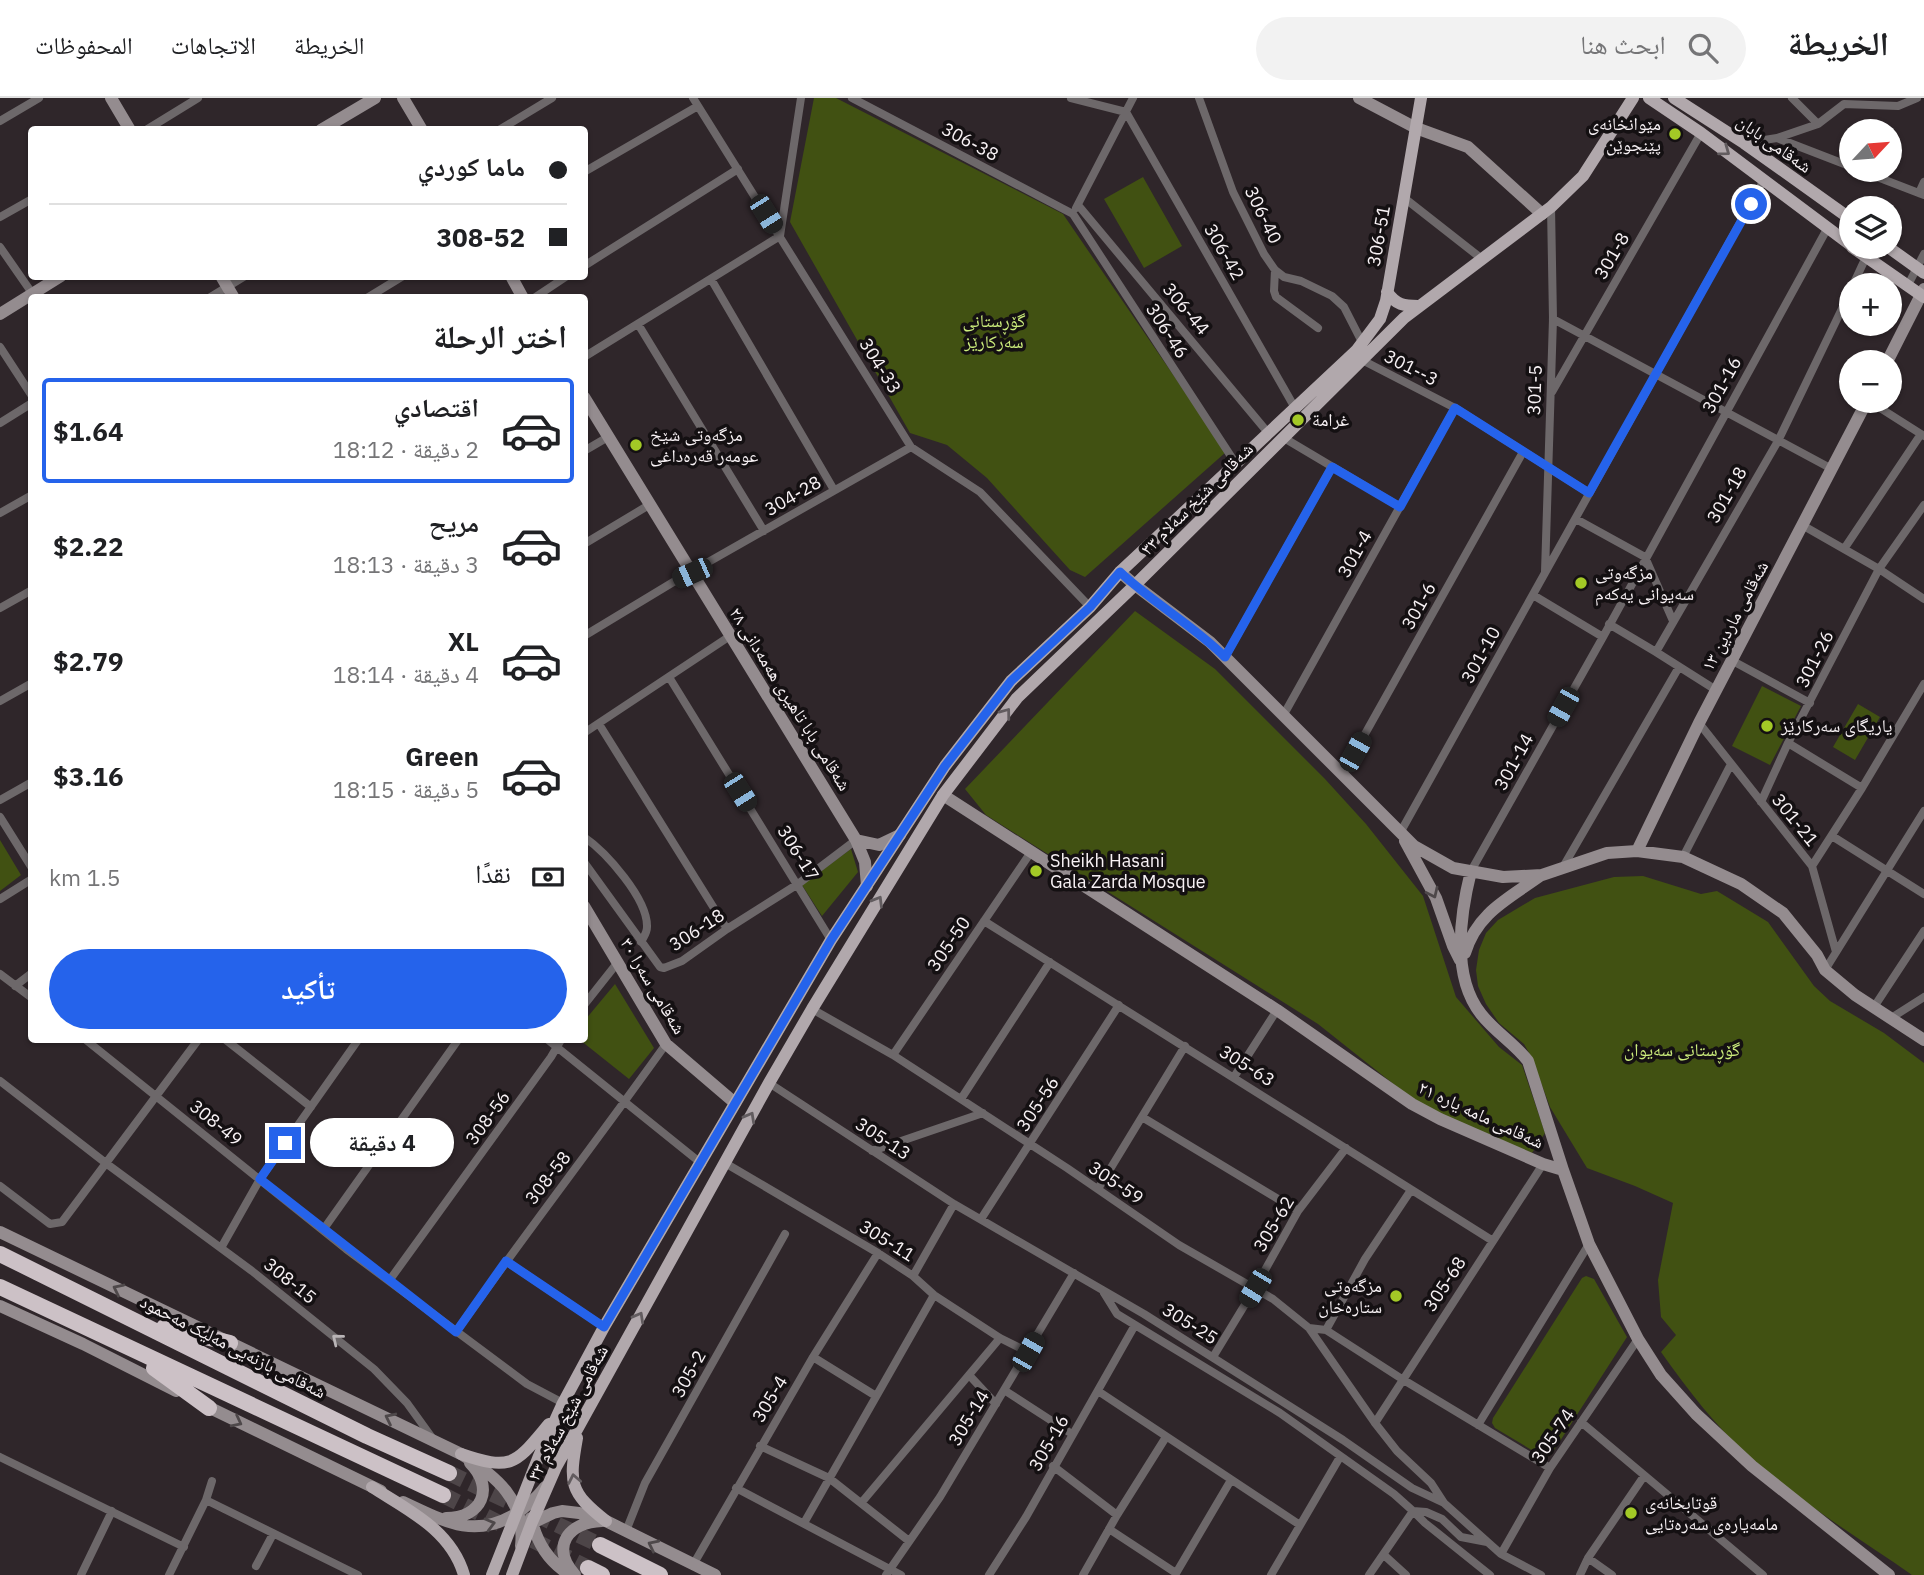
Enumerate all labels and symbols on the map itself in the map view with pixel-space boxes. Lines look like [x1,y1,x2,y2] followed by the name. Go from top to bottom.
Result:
[1732,109,1816,178] street label: شەقامی بابان
[1588,112,1661,156] place label: مێوانخانەی پێنجوێن
[938,117,1003,166] street label: 306-38
[1839,119,1902,182] north arrow
[1667,126,1683,142] marker: مێوانخانەی پێنجوێن
[1717,143,1730,156] one-way arrow
[1240,182,1287,247] street label: 306-40
[1735,188,1767,220] route start
[746,191,787,237] car
[1362,204,1395,268] street label: 306-51
[1199,220,1250,284] street label: 306-42
[1589,228,1634,283] street label: 301-8
[1158,278,1215,340] street label: 306-44
[1141,299,1194,363] street label: 306-46
[962,309,1026,353] park label: گۆڕستانی سەرکارێز
[854,334,906,398] street label: 304-33
[1380,344,1442,391] street label: 301--3
[1697,352,1746,417] street label: 301-16
[1522,364,1547,416] street label: 301-5
[1312,408,1349,431] place label: غرامة
[1290,412,1306,428] marker: غرامة
[650,423,758,467] place label: مزگەوتی شێخ عومەر قەرەداغی
[628,437,644,453] marker: مزگەوتی شێخ عومەر قەرەداغی
[1135,437,1259,561] street label: شەقامی شێخ سەلام ٣٣
[1701,463,1752,527] street label: 301-18
[761,470,825,521] street label: 304-28
[1332,526,1377,581] street label: 301-4
[669,555,716,591] car
[1696,557,1773,675] street label: شەقامی ماردین ١٣
[1595,561,1694,606] place label: مزگەوتی سەیوانی یەکەم
[1573,575,1589,591] marker: مزگەوتی سەیوانی یەکەم
[1396,578,1441,633] street label: 301-6
[724,603,856,795] street label: شەقامی بابا تاهیری هەمەدانی ٢٨
[1456,622,1505,687] street label: 301-10
[1790,626,1839,691] street label: 301-26
[1544,684,1583,730] car
[997,708,1010,720] one-way arrow
[1780,714,1892,737] place label: یاریگای سەرکارێز
[1759,718,1775,734] marker: یاریگای سەرکارێز
[1336,729,1375,775] car
[1489,729,1539,794] street label: 301-14
[720,769,761,815] car
[1767,789,1824,851] street label: 301-21
[772,821,824,885] street label: 306-17
[1050,849,1206,893] place label: Sheikh Hasani Gala Zarda Mosque
[1028,863,1044,879] marker: Sheikh Hasani Gala Zarda Mosque
[1425,885,1439,898] one-way arrow
[870,895,883,908] one-way arrow
[665,903,729,956] street label: 306-18
[922,912,975,976] street label: 305-50
[616,933,691,1038] street label: شەقامی سەرا ٣٠
[1624,1038,1741,1064] park label: گۆڕستانی سەیوان
[1215,1040,1279,1092] street label: 305-63
[1011,1072,1064,1136] street label: 305-56
[1415,1075,1548,1154] street label: شەقامی مامە یارە ٢١
[460,1086,515,1149] street label: 308-56
[185,1094,247,1151] street label: 308-49
[741,1112,755,1125] one-way arrow
[851,1112,915,1165] street label: 305-13
[310,1118,453,1168] callout: 4 دقيقة
[269,1127,301,1159] route end
[520,1147,576,1209] street label: 308-58
[1084,1156,1148,1209] street label: 305-59
[1248,1192,1299,1256] street label: 305-62
[855,1215,919,1267] street label: 305-11
[259,1252,321,1309] street label: 308-15
[1418,1252,1471,1316] street label: 305-68
[1236,1265,1275,1311] car
[1318,1274,1382,1318] place label: مزگەوتی ستارەخان
[113,1283,125,1297] one-way arrow
[1388,1288,1404,1304] marker: مزگەوتی ستارەخان
[137,1290,330,1403] street label: شەقامی بازنەیی مەلیک مەحمود
[1158,1298,1222,1350] street label: 305-25
[631,1311,645,1324] one-way arrow
[1009,1329,1048,1375] car
[333,1335,346,1347] one-way arrow
[522,1341,614,1485] street label: شەقامی شێخ سەلام ٣٣
[666,1346,711,1401] street label: 305-2
[747,1371,793,1426] street label: 305-4
[943,1385,994,1450] street label: 305-14
[1526,1404,1579,1468] street label: 305-74
[1023,1411,1074,1475] street label: 305-16
[385,1413,397,1427] one-way arrow
[230,1414,242,1428] one-way arrow
[567,1473,582,1484] one-way arrow
[1645,1491,1778,1535] place label: قوتابخانەی مامەیارەی سەرەتایی
[1623,1505,1639,1521] marker: قوتابخانەی مامەیارەی سەرەتایی
[484,1518,496,1532] one-way arrow
[648,1540,660,1554] one-way arrow

